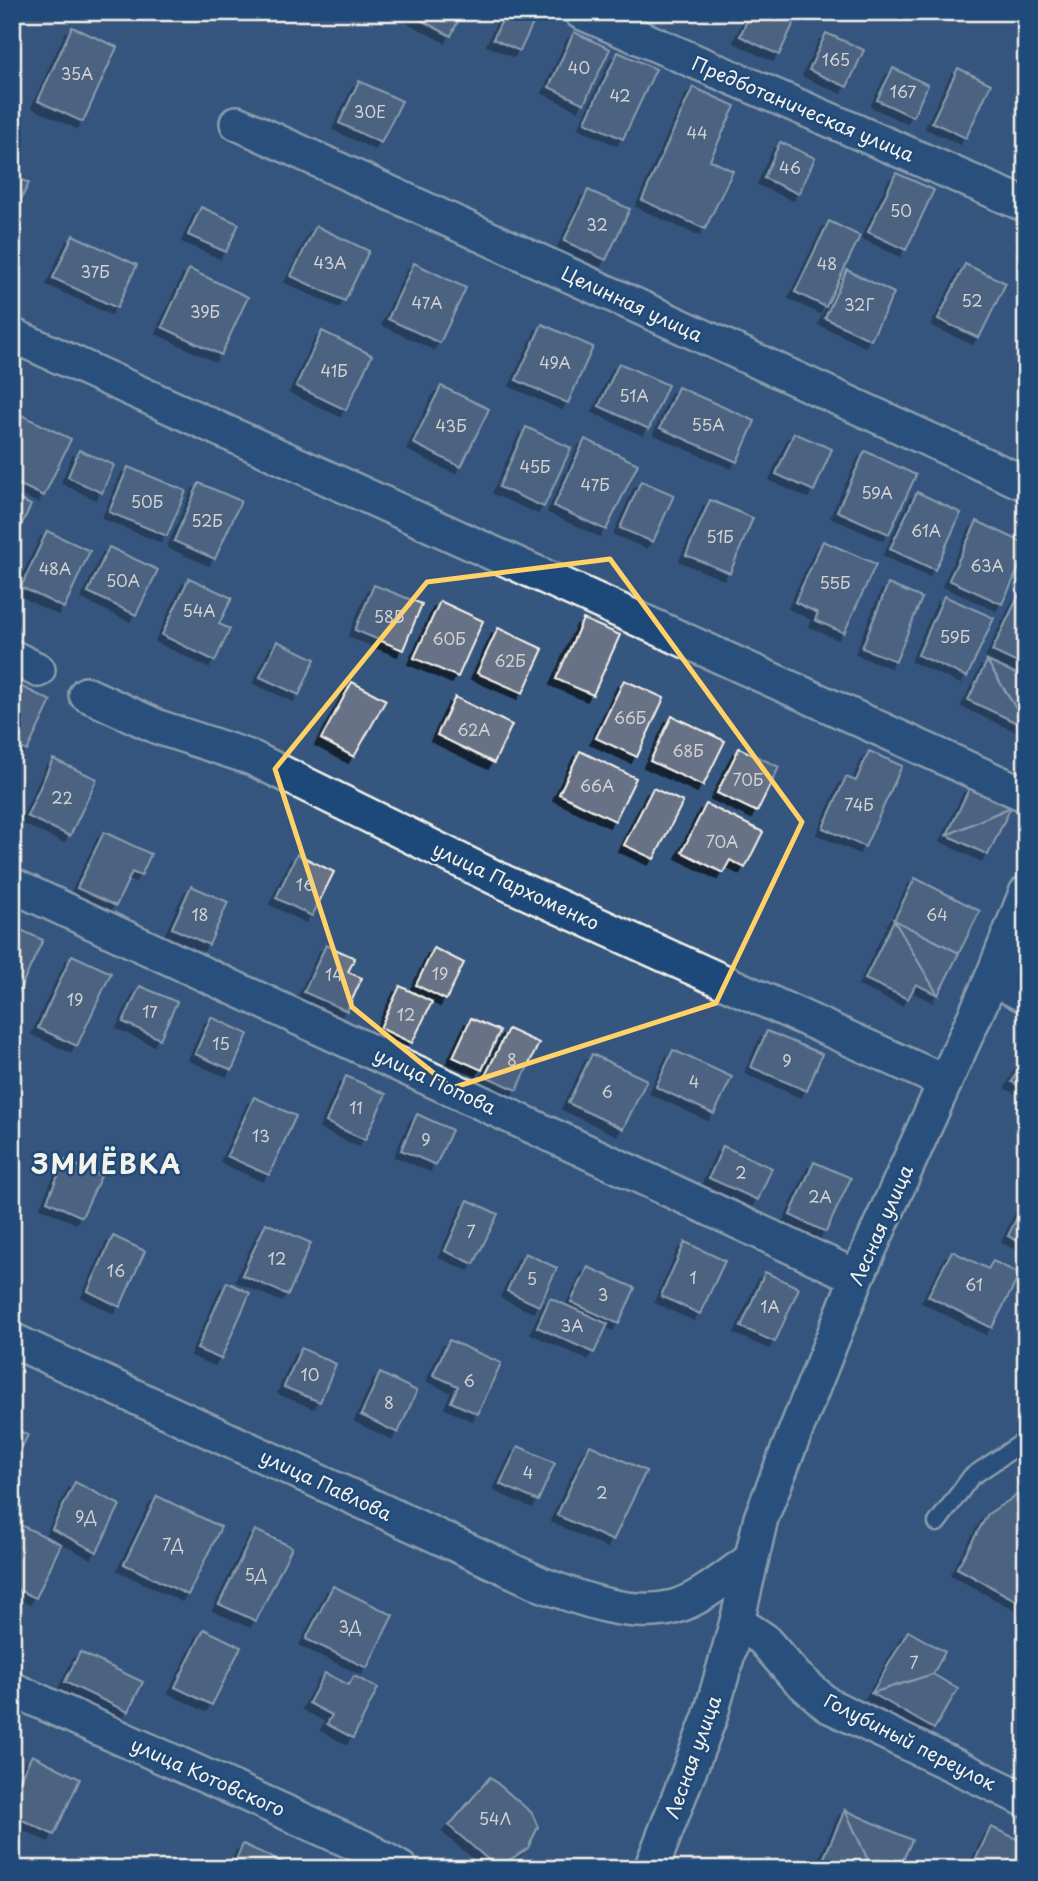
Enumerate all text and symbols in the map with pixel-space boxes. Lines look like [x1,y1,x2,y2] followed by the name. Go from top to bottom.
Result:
[822,47,850,71] house number: 165
[688,48,919,168] street label: Предботаническая улица
[568,55,590,79] house number: 40
[61,61,93,85] house number: 35А
[890,79,916,103] house number: 167
[609,83,631,107] house number: 42
[354,99,386,123] house number: 30Е
[686,120,708,144] house number: 44
[779,155,801,179] house number: 46
[890,198,912,222] house number: 50
[586,212,608,236] house number: 32
[314,250,347,274] house number: 43А
[817,251,837,275] house number: 48
[557,258,708,348] street label: Целинная улица
[80,259,110,283] house number: 37Б
[961,288,983,312] house number: 52
[411,290,443,314] house number: 47А
[844,292,874,316] house number: 32Г
[190,299,220,323] house number: 39Б
[539,350,571,374] house number: 49А
[320,358,348,382] house number: 41Б
[619,383,649,407] house number: 51А
[692,412,724,436] house number: 55А
[435,413,467,437] house number: 43Б
[520,454,550,478] house number: 45Б
[580,472,610,496] house number: 47Б
[861,480,893,504] house number: 59А
[131,489,163,513] house number: 50Б
[191,508,223,532] house number: 52Б
[911,518,941,542] house number: 61А
[706,524,734,548] house number: 51Б
[970,553,1004,577] house number: 63А
[39,556,71,580] house number: 48А
[106,568,140,592] house number: 50А
[820,570,851,594] house number: 55Б
[182,598,216,622] house number: 54А
[374,604,404,628] house number: 58Б
[940,624,970,648] house number: 59Б
[432,626,466,650] house number: 60Б
[494,648,526,672] house number: 62Б
[614,705,646,729] house number: 66Б
[457,717,491,741] house number: 62А
[672,738,704,762] house number: 68Б
[733,767,763,791] house number: 70Б
[580,773,614,797] house number: 66А
[51,785,73,809] house number: 22
[844,792,874,816] house number: 74Б
[706,829,738,853] house number: 70А
[428,834,604,936] street label: улица Пархоменко
[296,872,314,896] house number: 16
[191,902,209,926] house number: 18
[926,902,948,926] house number: 64
[432,961,448,985] house number: 19
[325,962,343,986] house number: 14
[67,987,83,1011] house number: 19
[142,999,158,1023] house number: 17
[397,1002,415,1026] house number: 12
[212,1031,230,1055] house number: 15
[370,1040,501,1121] street label: улица Попова
[507,1047,517,1071] house number: 8
[782,1048,792,1072] house number: 9
[689,1069,699,1093] house number: 4
[601,1079,613,1103] house number: 6
[349,1095,363,1119] house number: 11
[252,1123,270,1147] house number: 13
[421,1127,431,1151] house number: 9
[31,1144,182,1183] district label: ЗМИЁВКА
[735,1160,747,1184] house number: 2
[841,1160,919,1289] street label: Лесная улица
[808,1184,832,1208] house number: 2А
[466,1219,476,1243] house number: 7
[268,1246,286,1270] house number: 12
[107,1258,125,1282] house number: 16
[689,1265,697,1289] house number: 1
[527,1266,537,1290] house number: 5
[965,1272,983,1296] house number: 61
[598,1282,608,1306] house number: 3
[760,1294,780,1318] house number: 1А
[561,1313,583,1337] house number: 3А
[301,1362,319,1386] house number: 10
[463,1368,475,1392] house number: 6
[384,1390,394,1414] house number: 8
[256,1441,397,1527] street label: улица Павлова
[523,1460,533,1484] house number: 4
[596,1480,608,1504] house number: 2
[75,1504,97,1528] house number: 9Д
[162,1532,184,1556] house number: 7Д
[245,1562,268,1586] house number: 5Д
[338,1614,362,1638] house number: 3Д
[909,1650,919,1674] house number: 7
[820,1686,1002,1797] street label: Голубиный переулок
[657,1691,727,1822] street label: Лесная улица
[127,1730,290,1823] street label: улица Котовского
[479,1806,511,1830] house number: 54Л

